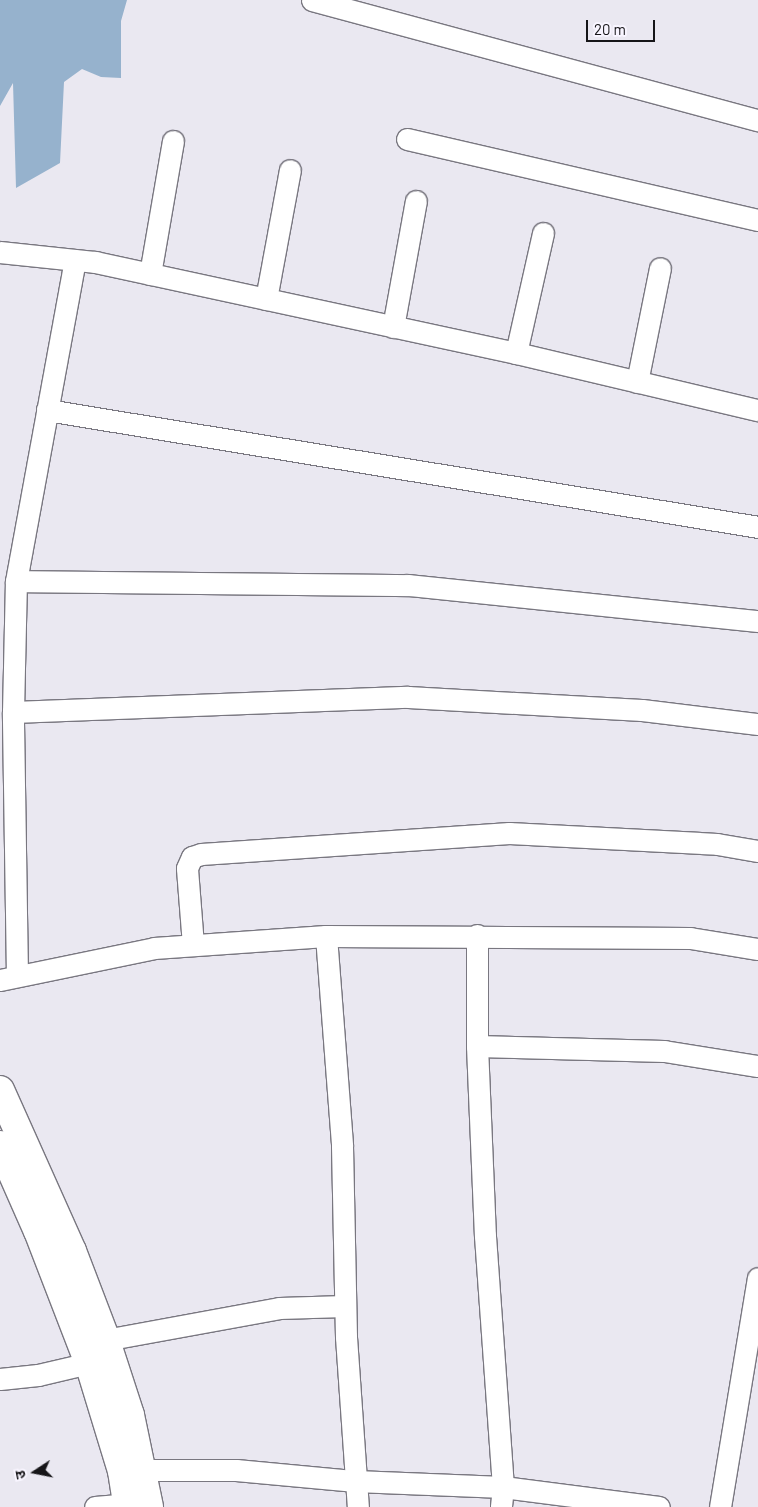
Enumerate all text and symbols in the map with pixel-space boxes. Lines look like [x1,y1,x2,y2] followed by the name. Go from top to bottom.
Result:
[588,10,657,42] scale bar
[594,20,626,38] text: 20 m
[10,1447,60,1497] north arrow
[11,1469,29,1481] text: उ

